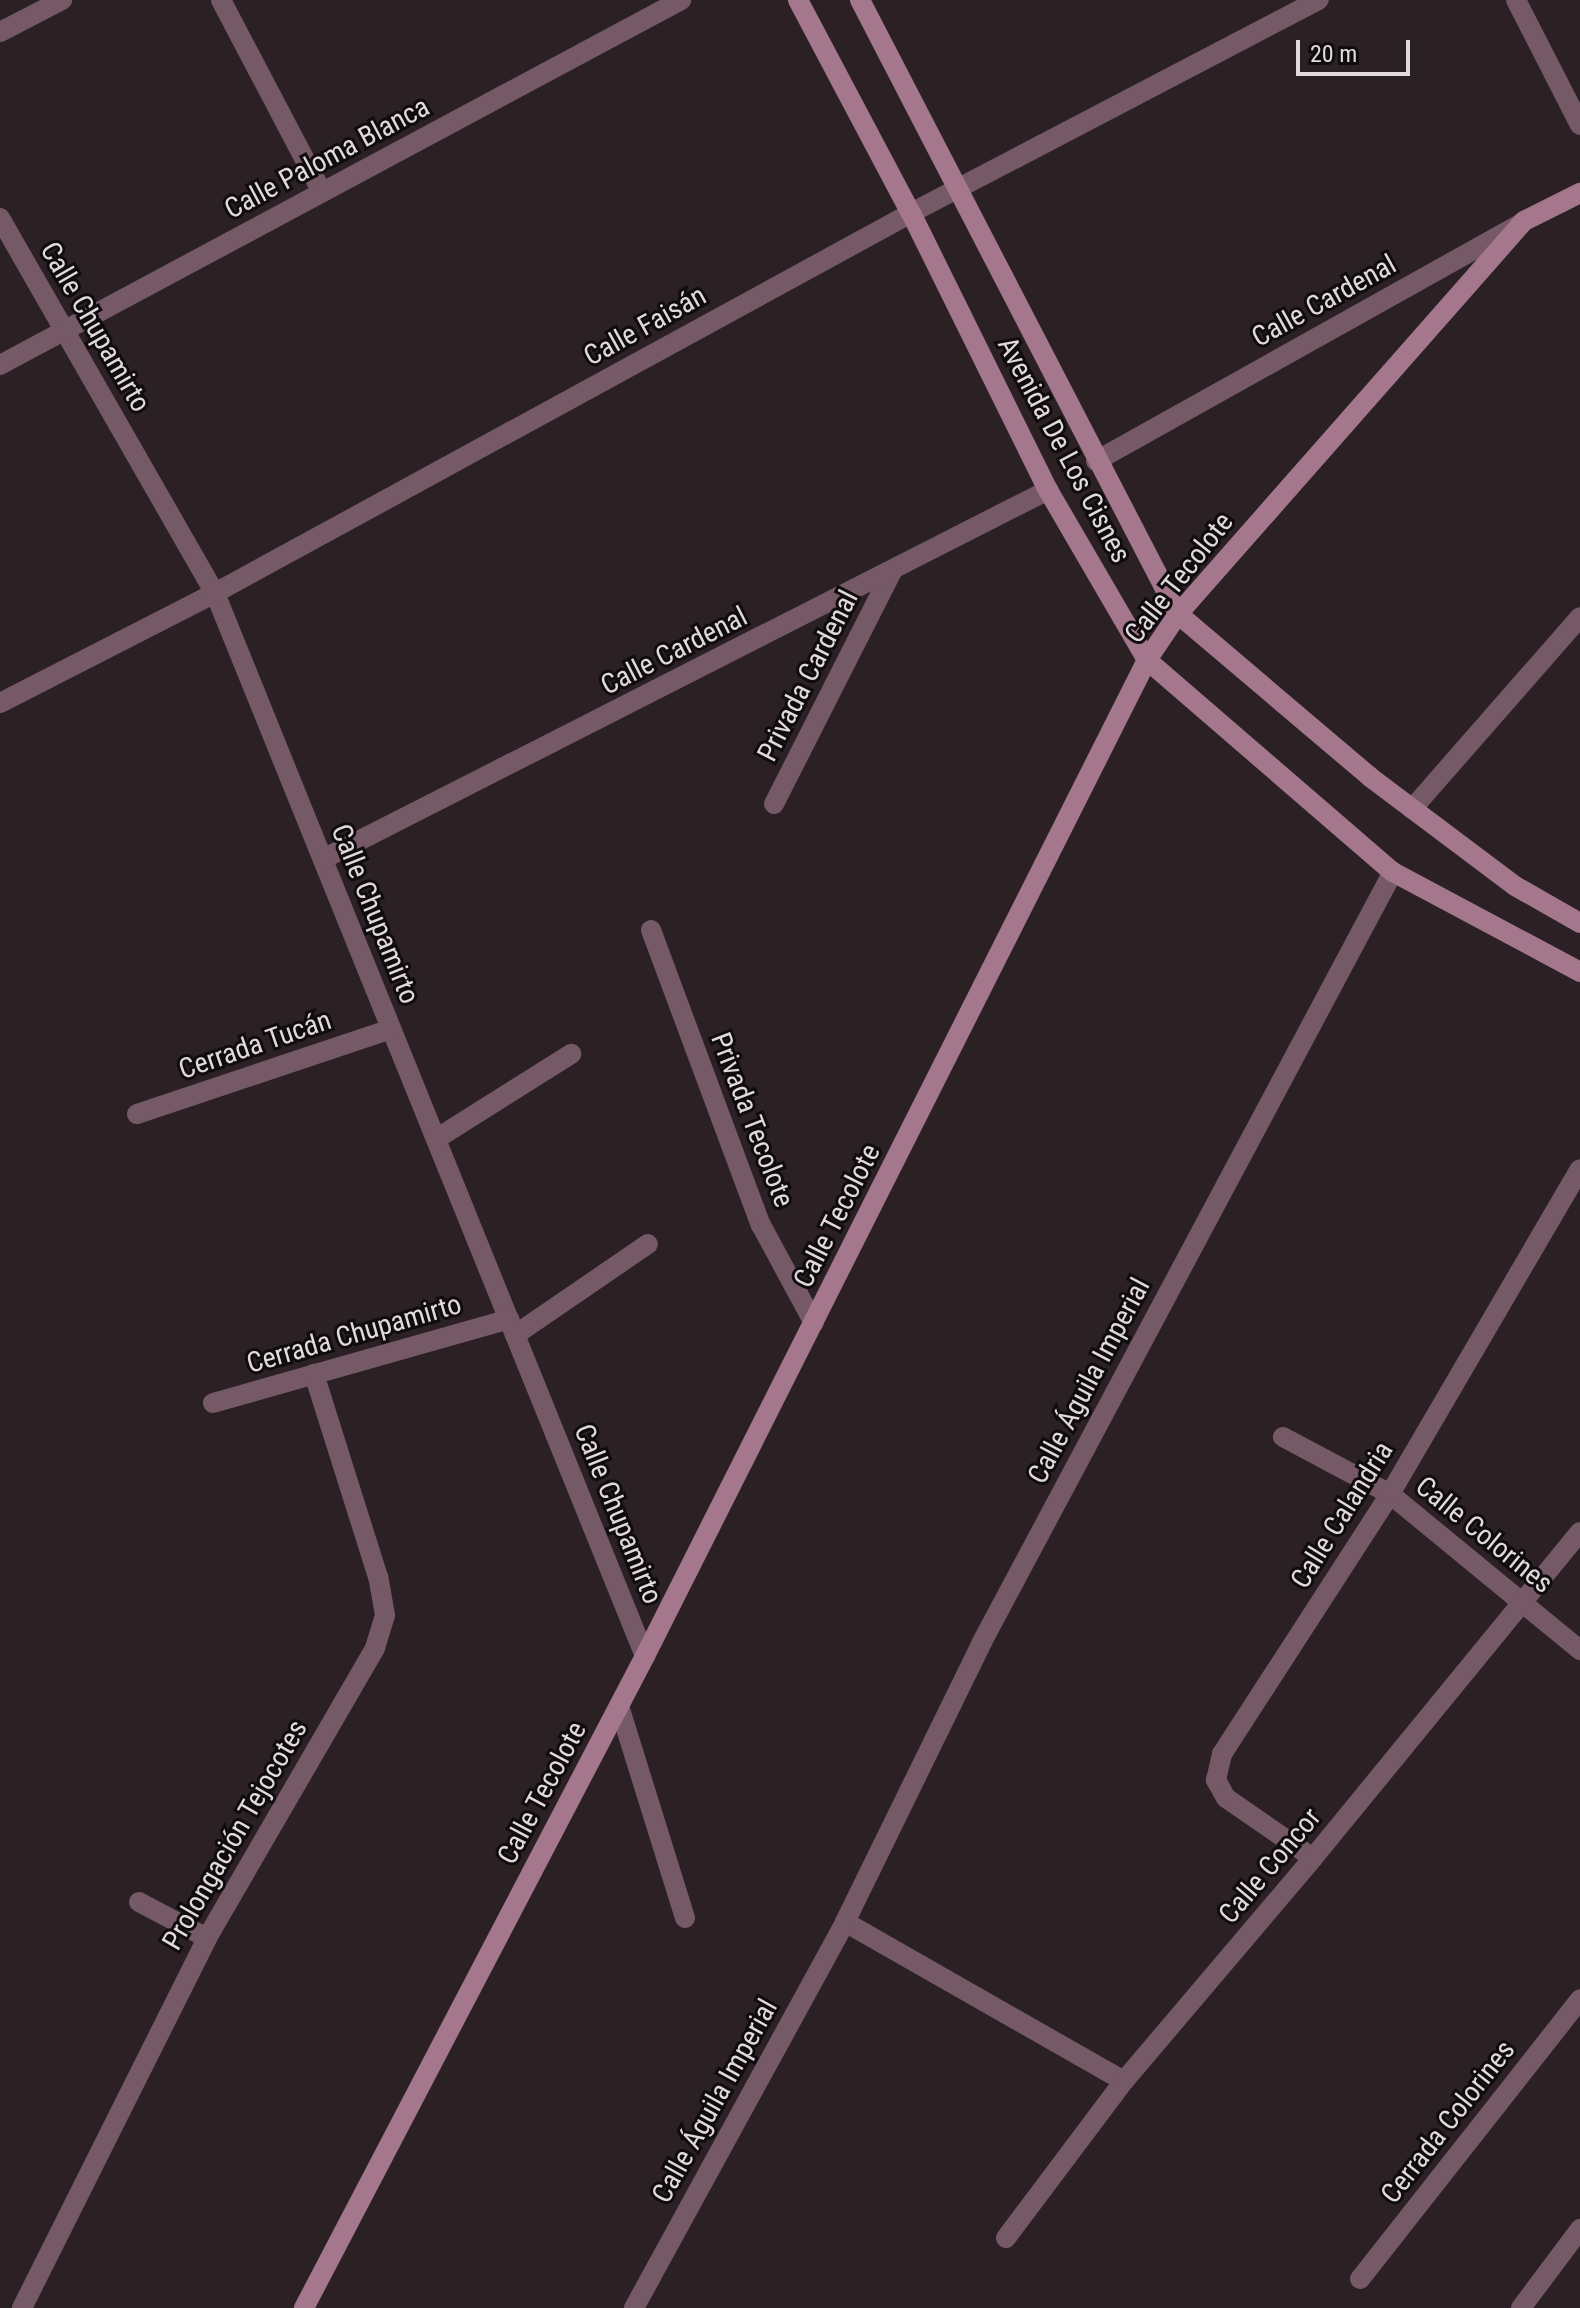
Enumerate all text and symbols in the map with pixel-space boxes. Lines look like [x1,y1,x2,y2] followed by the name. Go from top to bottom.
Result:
[1300,24,1414,74] scale bar
[1310,40,1357,68] text: 20 m
[219,90,435,226] street label: Calle Paloma Blanca
[33,236,157,418] street label: Calle Chupamirto
[1246,248,1402,354] street label: Calle Cardenal
[578,279,712,373] street label: Calle Faisán
[990,331,1138,569] street label: Avenida De Los Cisnes
[1117,506,1241,650] street label: Calle Tecolote
[751,585,865,767] street label: Privada Cardenal
[595,600,753,702] street label: Calle Cardenal
[324,819,426,1009] street label: Calle Chupamirto
[174,1003,336,1087] street label: Cerrada Tucán
[703,1028,801,1212] street label: Privada Tecolote
[786,1138,888,1294] street label: Calle Tecolote
[1021,1273,1157,1489] street label: Calle Águila Imperial
[243,1287,465,1381] street label: Cerrada Chupamirto
[567,1419,669,1609] street label: Calle Chupamirto
[1284,1435,1400,1595] street label: Calle Calandria
[1409,1470,1559,1600] street label: Calle Colorines
[155,1714,315,1956] street label: Prolongación Tejocotes
[490,1716,594,1870] street label: Calle Tecolote
[1212,1801,1328,1931] street label: Calle Concor
[645,1993,785,2209] street label: Calle Águila Imperial
[1374,2034,1522,2210] street label: Cerrada Colorines

